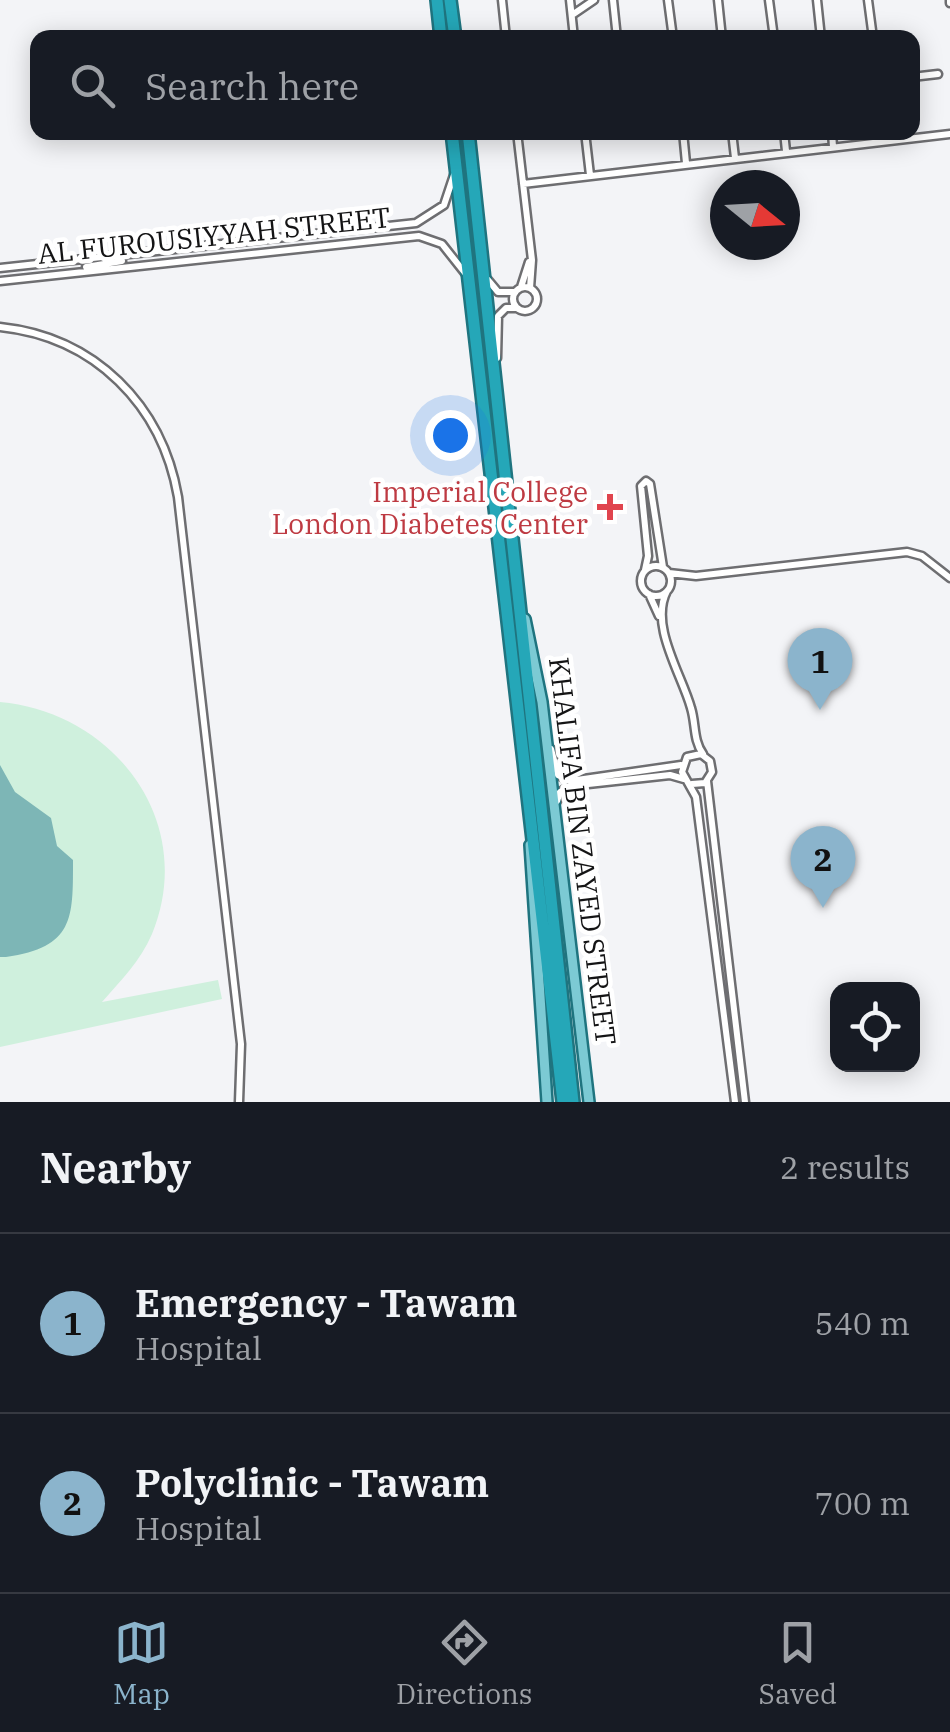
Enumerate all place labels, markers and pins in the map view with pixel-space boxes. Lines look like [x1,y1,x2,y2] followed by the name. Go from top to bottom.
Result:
[272,473,589,542] place label: Imperial College London Diabetes Center
[597,494,623,520] marker: Imperial College London Diabetes Center
[788,628,852,710] pin: 1
[790,826,856,908] pin: 2

